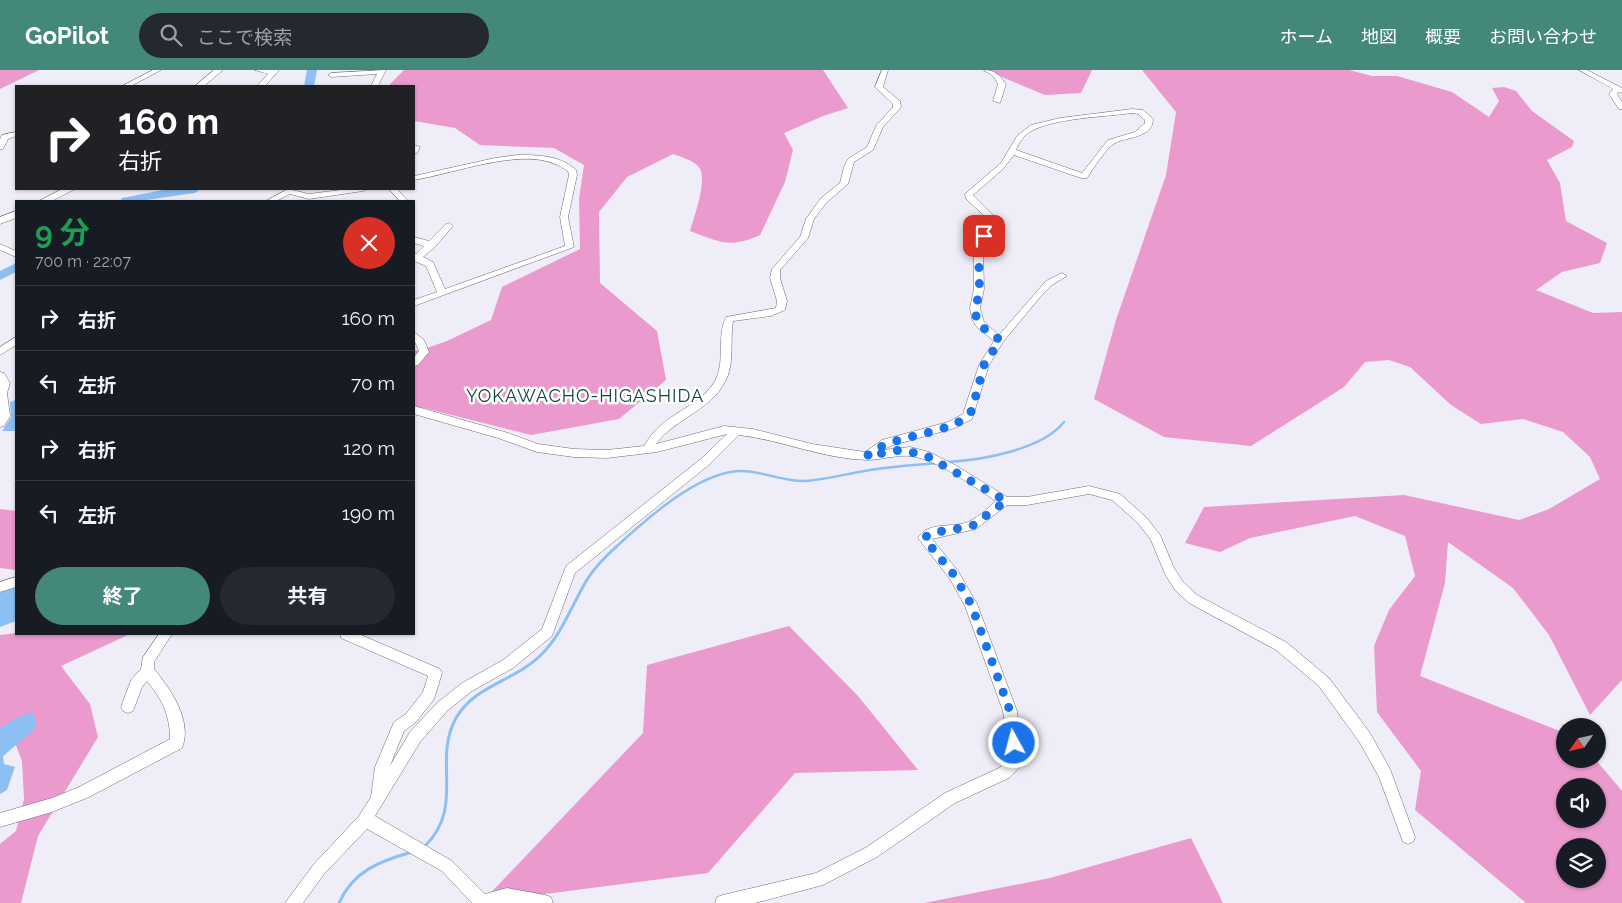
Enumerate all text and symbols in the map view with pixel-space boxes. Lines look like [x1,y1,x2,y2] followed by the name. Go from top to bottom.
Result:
[139,13,489,58] search box
[25,21,109,50] text: GoPilot
[157,21,185,49] icon: search
[197,26,292,48] text: ここで検索
[1280,26,1333,47] text: ホーム
[1361,26,1397,47] text: 地図
[1425,26,1461,47] text: 概要
[1489,26,1597,47] text: お問い合わせ
[118,101,219,142] text: 160 m
[35,105,100,170] icon: right
[118,148,162,174] text: 右折
[35,215,90,250] text: 9 分
[963,215,1005,257] pin
[343,217,395,269] button: close
[970,222,998,250] icon: arrive
[35,252,131,271] text: 700 m · 22:07
[35,304,63,332] icon: right
[341,307,395,329] text: 160 m
[78,309,116,331] text: 右折
[35,369,63,397] icon: left
[351,372,395,394] text: 70 m
[78,374,116,396] text: 左折
[466,385,704,406] district label: YOKAWACHO-HIGASHIDA
[35,434,63,462] icon: right
[343,437,395,459] text: 120 m
[78,439,116,461] text: 右折
[35,499,63,527] icon: left
[342,502,395,524] text: 190 m
[78,504,116,526] text: 左折
[35,567,210,625] button: 終了
[220,567,395,625] button: 共有
[987,716,1039,768] position arrow
[1556,718,1606,768] north arrow
[1556,718,1606,888] map controls
[1556,778,1606,828] button: sound
[1556,838,1606,888] button: layers

